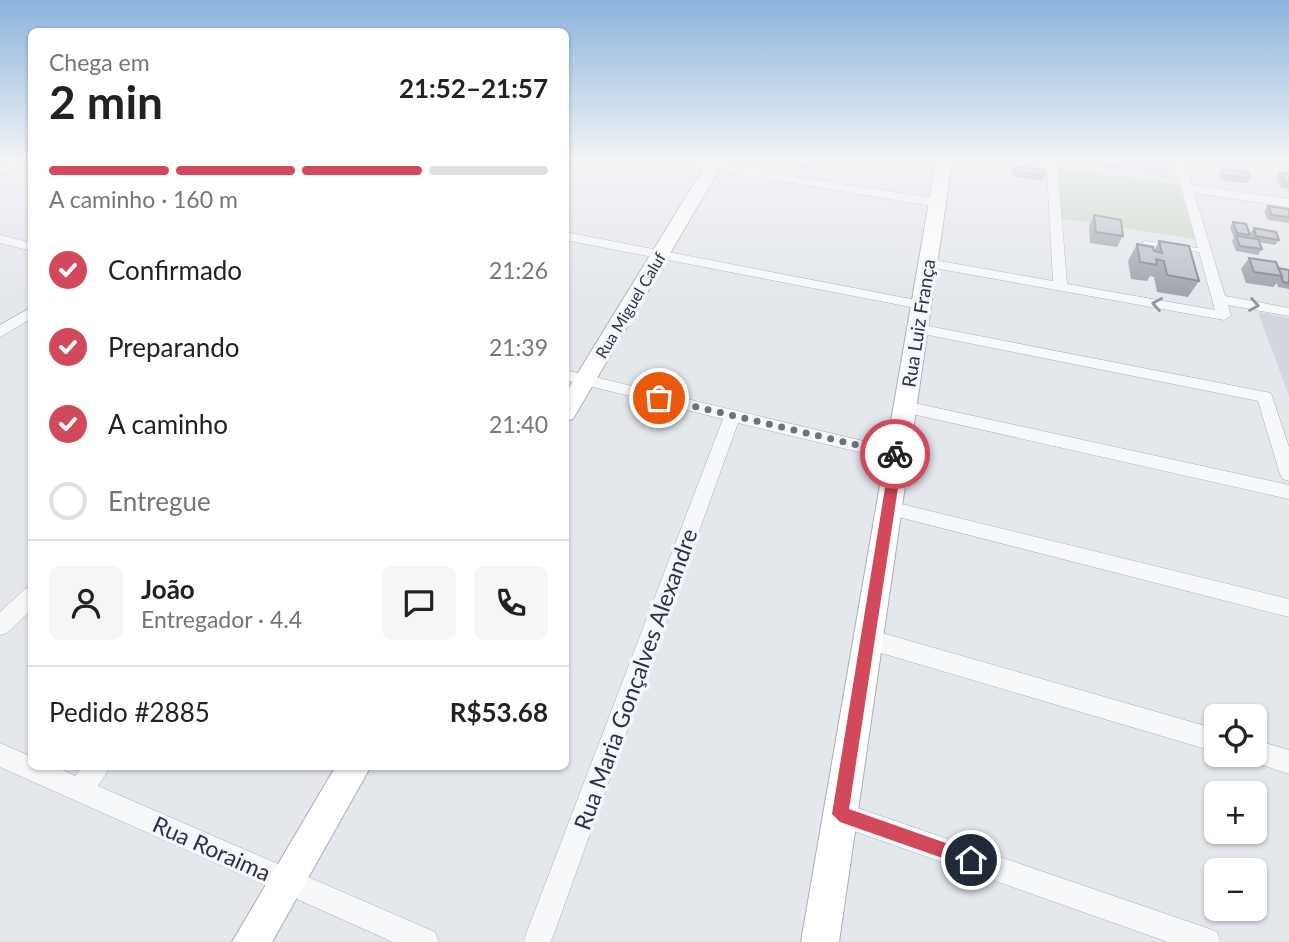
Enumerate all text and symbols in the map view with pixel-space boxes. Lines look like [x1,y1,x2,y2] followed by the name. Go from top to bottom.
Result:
[49,48,150,76] text: Chega em
[399,72,548,104] text: 21:52–21:57
[49,74,163,129] text: 2 min
[49,185,238,213] text: A caminho · 160 m
[591,248,669,361] street label: Rua Miguel Caluf
[49,251,87,289] icon: check
[108,254,242,286] text: Confirmado
[489,256,548,284] text: 21:26
[897,257,939,389] street label: Rua Luiz França
[1151,297,1163,312] one-way arrow
[1248,297,1260,312] one-way arrow
[49,328,87,366] icon: check
[108,331,240,363] text: Preparando
[489,333,548,361] text: 21:39
[629,368,689,428] pin
[640,379,678,417] icon: bag
[49,405,87,443] icon: check
[108,408,228,440] text: A caminho
[489,410,548,438] text: 21:40
[860,419,930,489] courier
[876,435,914,473] icon: bike
[108,485,211,517] text: Entregue
[567,525,703,833] street label: Rua Maria Gonçalves Alexandre
[49,566,123,640] button: person
[382,566,456,640] button: chat
[474,566,548,640] button: phone
[141,573,195,605] text: João
[141,605,302,633] text: Entregador · 4.4
[49,696,210,728] text: Pedido #2885
[450,696,548,728] text: R$53.68
[1204,704,1267,921] map controls
[1204,704,1267,767] button: locate
[1204,781,1267,844] button: +
[149,810,275,886] street label: Rua Roraima
[941,830,1001,890] pin
[952,841,990,879] icon: home
[1204,858,1267,921] button: −

